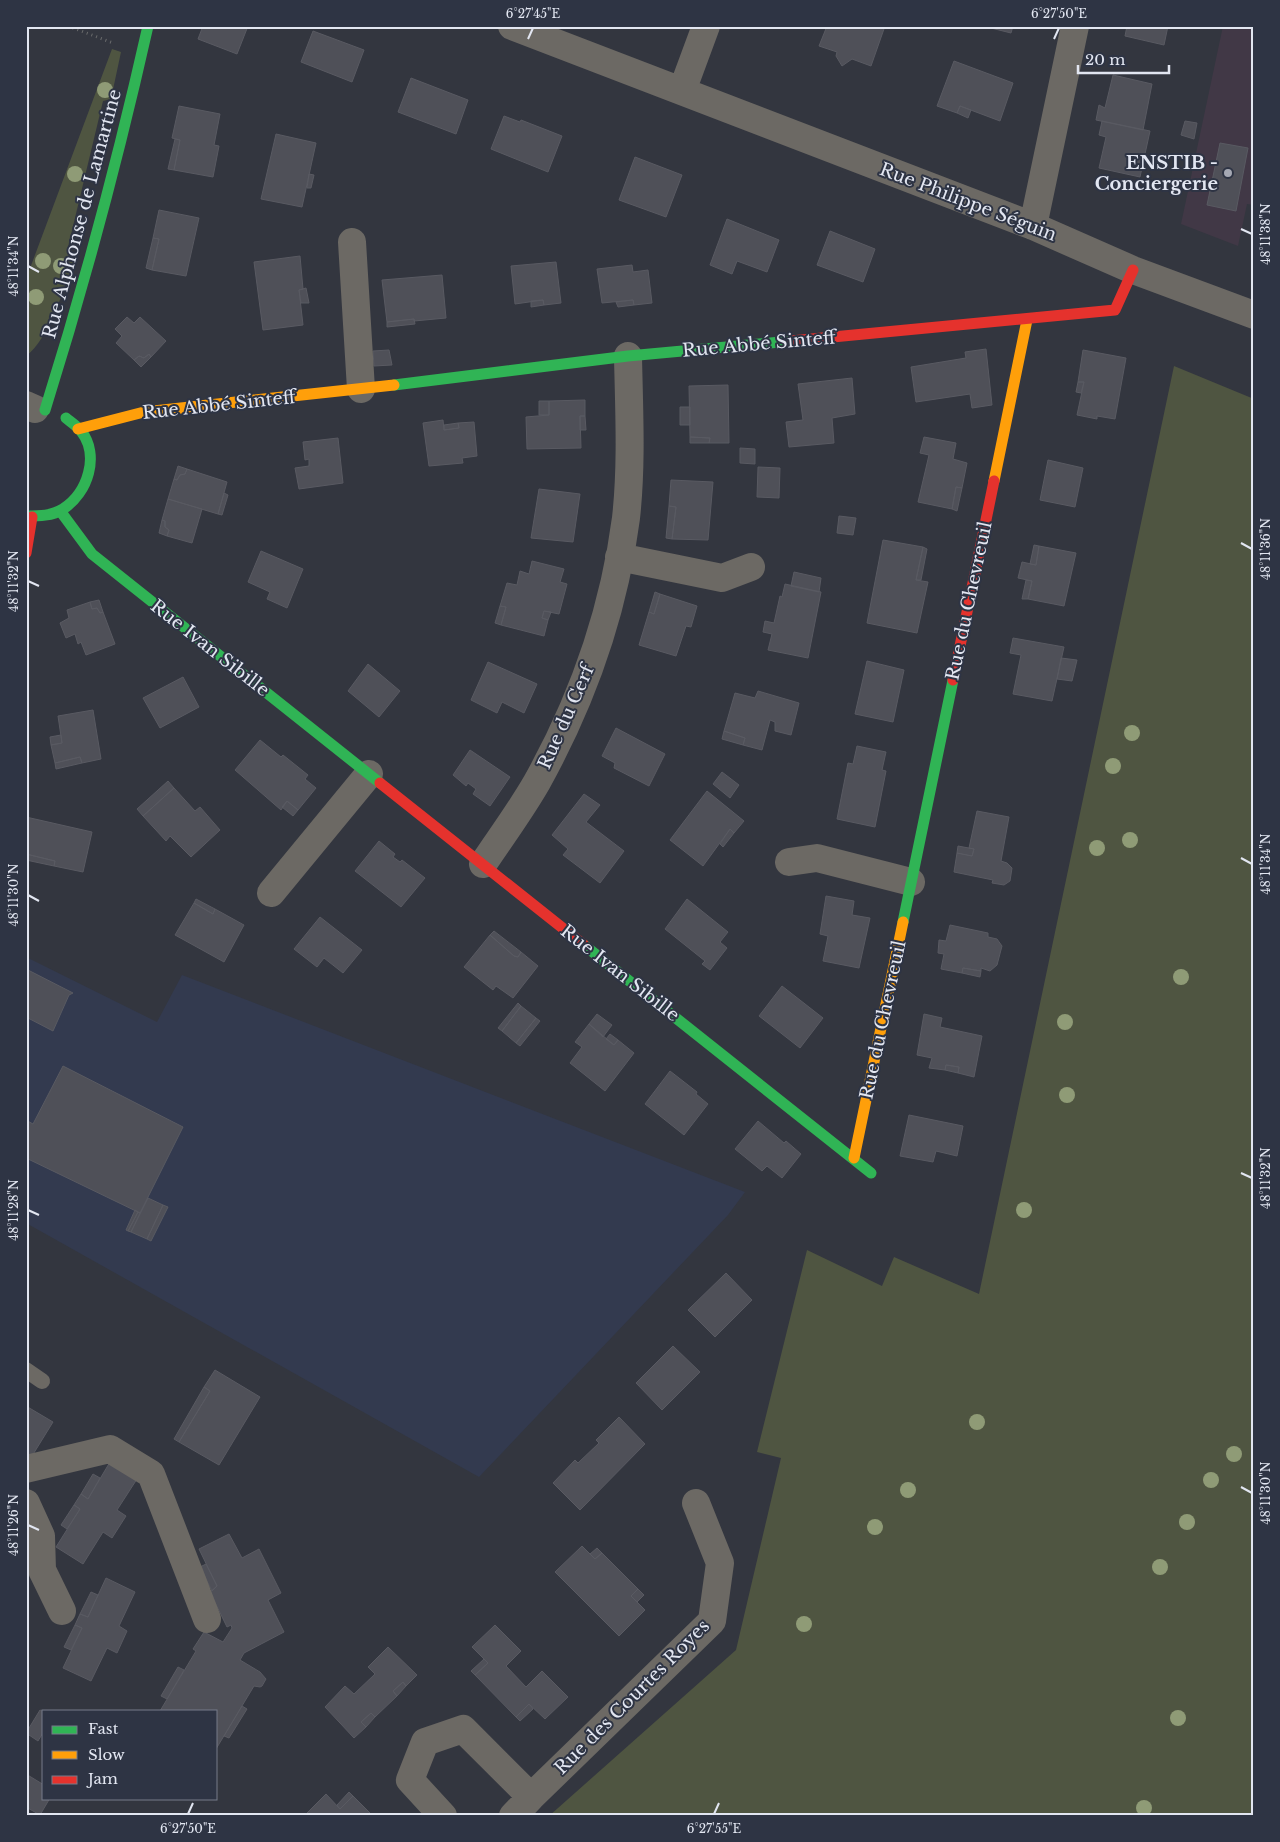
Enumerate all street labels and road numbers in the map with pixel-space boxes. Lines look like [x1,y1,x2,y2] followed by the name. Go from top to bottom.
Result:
[38,87,126,341] street label: Rue Alphonse de Lamartine
[876,158,1060,246] street label: Rue Philippe Séguin
[681,326,839,362] street label: Rue Abbé Sinteff
[141,386,299,424] street label: Rue Abbé Sinteff
[941,519,997,682] street label: Rue du Chevreuil
[146,595,274,701] street label: Rue Ivan Sibille
[533,659,600,773] street label: Rue du Cerf
[556,920,684,1026] street label: Rue Ivan Sibille
[855,938,911,1101] street label: Rue du Chevreuil
[550,1615,714,1779] street label: Rue des Courtes Royes

